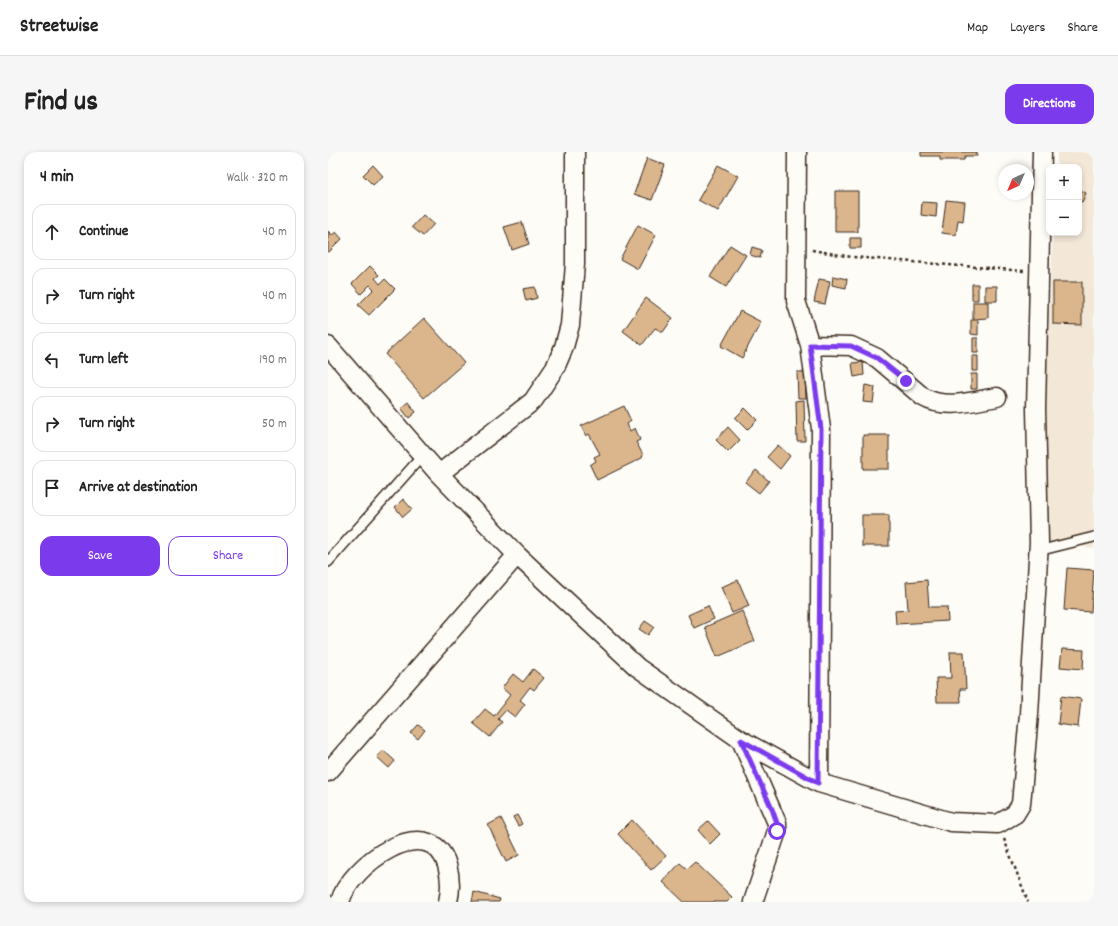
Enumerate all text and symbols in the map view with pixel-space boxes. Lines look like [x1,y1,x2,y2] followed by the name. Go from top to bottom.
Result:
[20,14,98,41] text: Streetwise
[967,18,988,38] text: Map
[1010,18,1045,38] text: Layers
[1067,18,1098,38] text: Share
[24,84,98,124] text: Find us
[1005,84,1094,124] button: Directions
[998,164,1034,200] north arrow
[1046,164,1082,236] map controls
[1046,164,1082,200] button: +
[40,166,74,190] text: 4 min
[227,169,288,188] text: Walk · 320 m
[1046,200,1082,236] button: −
[41,221,63,243] icon: ahead
[79,221,128,243] text: Continue
[263,223,287,242] text: 40 m
[41,285,63,307] icon: right
[79,285,135,307] text: Turn right
[263,287,287,306] text: 40 m
[41,349,63,371] icon: left
[79,349,128,371] text: Turn left
[259,351,287,370] text: 190 m
[897,372,915,390] route end
[41,413,63,435] icon: right
[79,413,135,435] text: Turn right
[262,415,287,434] text: 50 m
[41,477,63,499] icon: arrive
[79,477,197,499] text: Arrive at destination
[40,536,160,576] button: Save
[168,536,288,576] button: Share
[768,822,786,840] route start

